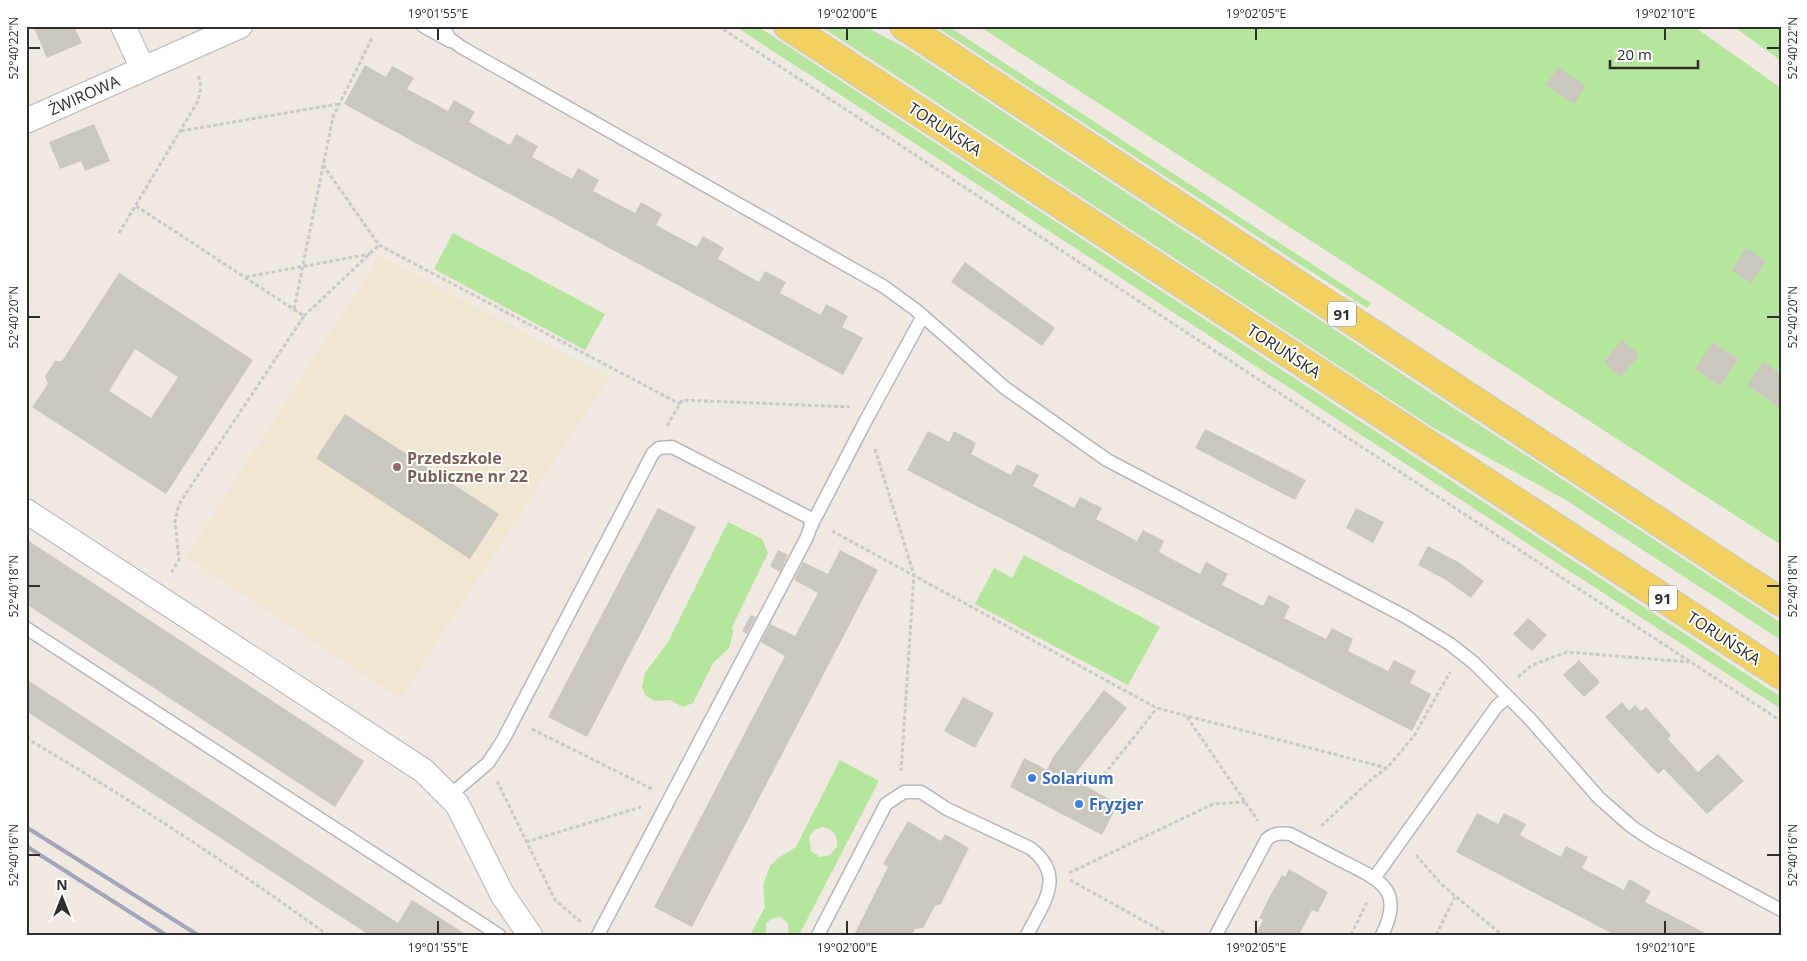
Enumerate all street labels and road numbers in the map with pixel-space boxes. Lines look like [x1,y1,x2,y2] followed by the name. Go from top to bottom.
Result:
[45,69,124,120] street label: ŻWIROWA
[904,97,987,161] street label: TORUŃSKA
[1328,302,1356,326] road number: 91
[1243,319,1326,383] street label: TORUŃSKA
[1649,586,1677,610] road number: 91
[1683,606,1766,670] street label: TORUŃSKA

